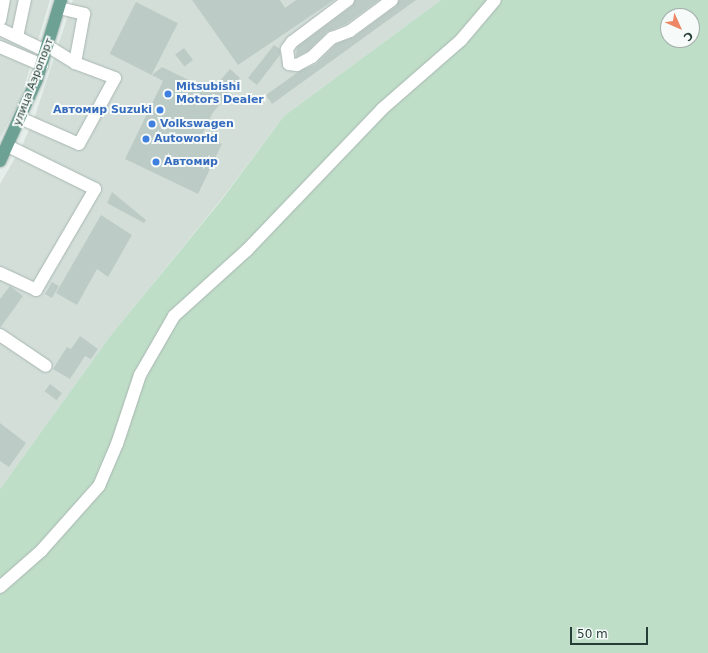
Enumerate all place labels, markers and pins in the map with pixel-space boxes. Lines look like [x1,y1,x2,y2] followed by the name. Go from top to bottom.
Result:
[176,81,264,107] place label: Mitsubishi Motors Dealer
[163,89,173,99] marker: Mitsubishi Motors Dealer
[53,103,152,117] place label: Автомир Suzuki
[155,105,165,115] marker: Автомир Suzuki
[160,117,234,131] place label: Volkswagen
[147,119,157,129] marker: Volkswagen
[154,132,218,146] place label: Autoworld
[141,134,151,144] marker: Autoworld
[164,155,218,169] place label: Автомир
[151,157,161,167] marker: Автомир

